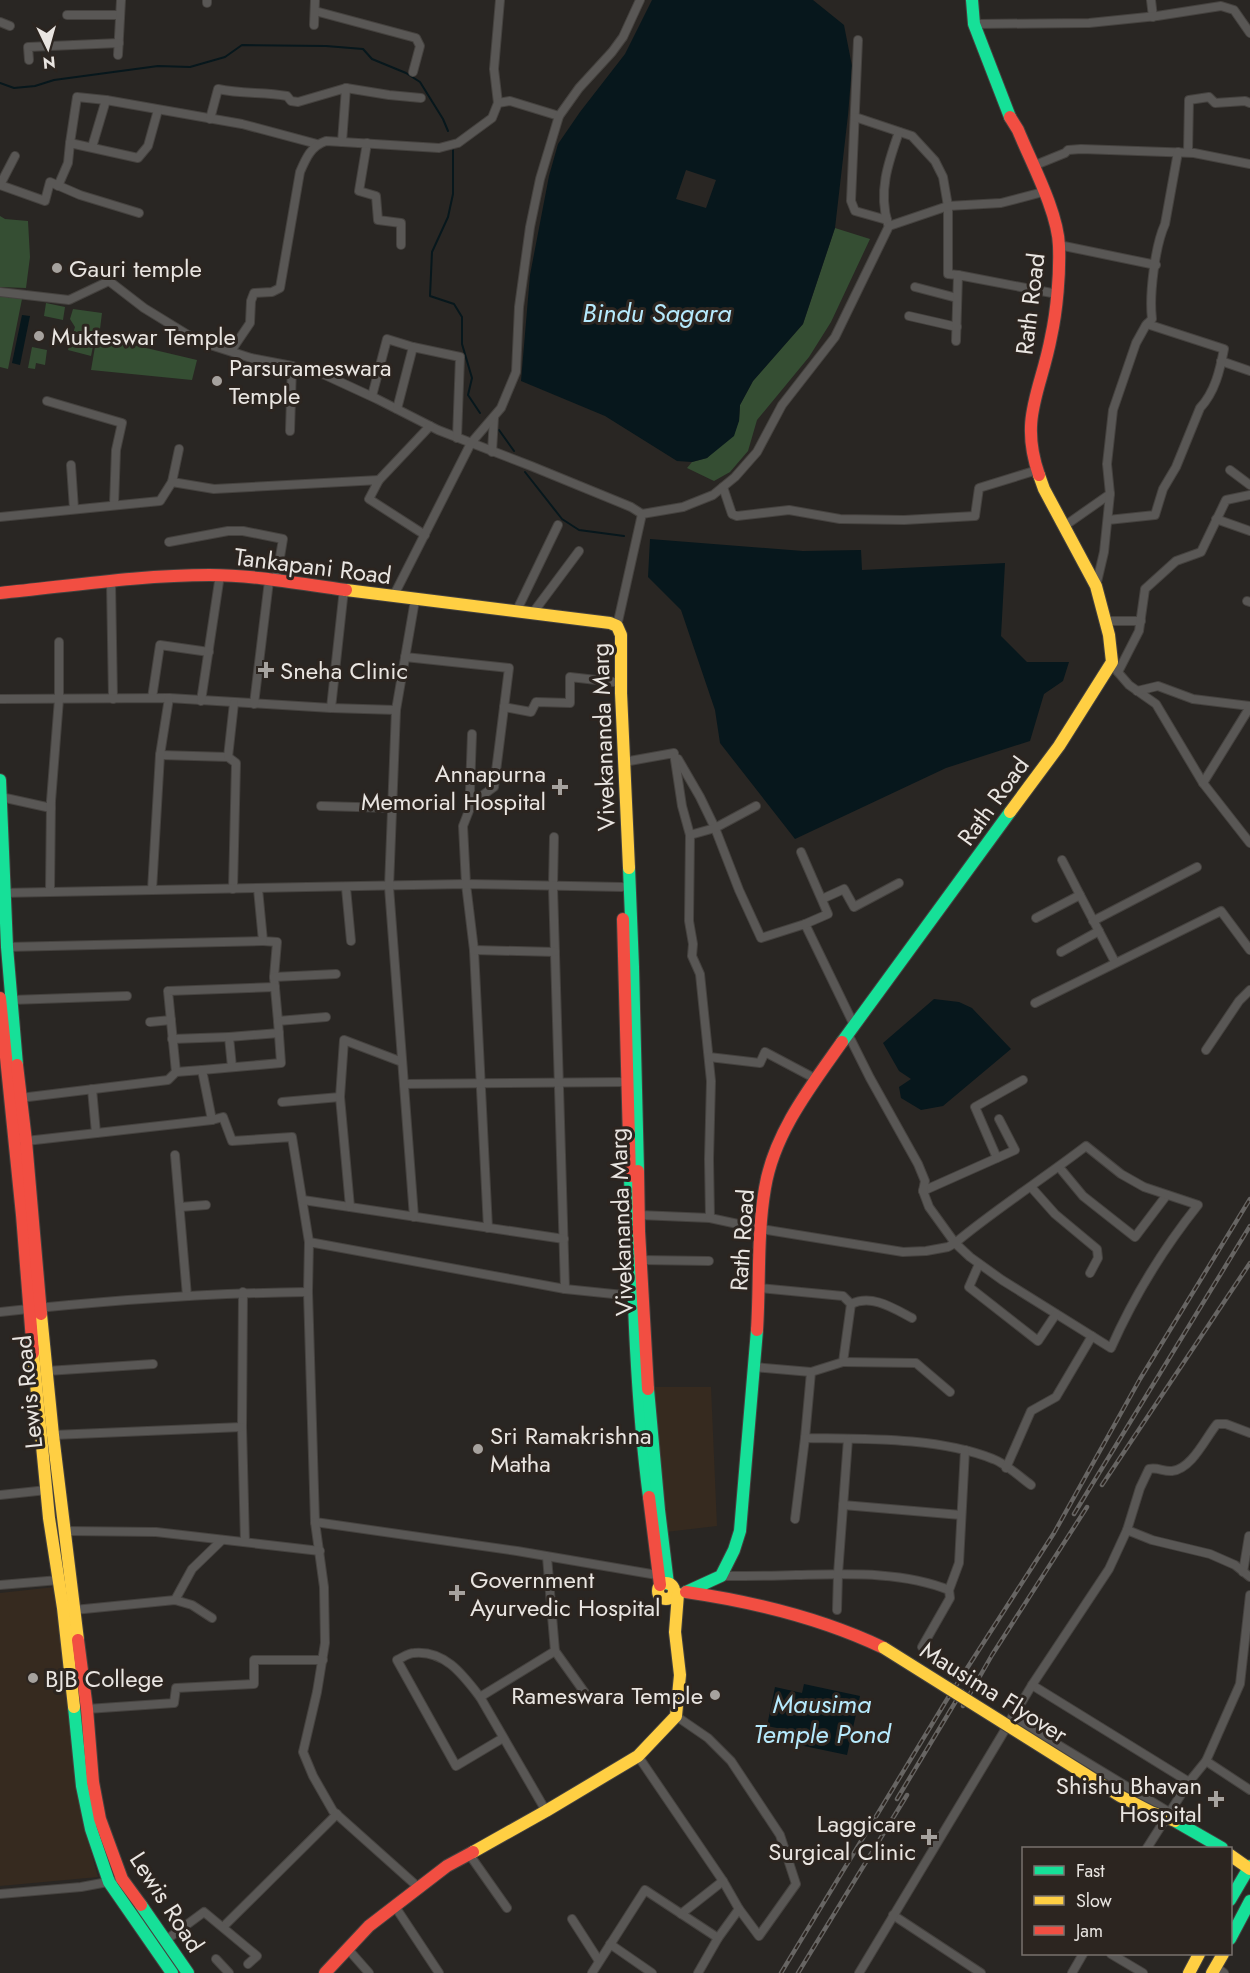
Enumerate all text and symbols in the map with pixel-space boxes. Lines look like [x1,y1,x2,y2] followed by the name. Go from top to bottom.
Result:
[18,18,78,78] north arrow
[42,50,57,74] text: N
[69,251,202,286] place label: Gauri temple
[1006,251,1054,357] street label: Rath Road
[50,261,64,275] marker: Gauri temple
[582,294,732,332] water label: Bindu Sagara
[51,319,236,354] place label: Mukteswar Temple
[32,329,46,343] marker: Mukteswar Temple
[229,350,392,413] place label: Parsurameswara Temple
[210,374,224,388] marker: Parsurameswara Temple
[232,539,394,593] street label: Tankapani Road
[582,642,624,832] street label: Vivekananda Marg
[280,653,408,688] place label: Sneha Clinic
[257,661,275,679] marker: Sneha Clinic
[949,749,1037,853] street label: Rath Road
[361,756,546,819] place label: Annapurna Memorial Hospital
[551,778,569,796] marker: Annapurna Memorial Hospital
[600,1127,642,1317] street label: Vivekananda Marg
[721,1188,763,1292] street label: Rath Road
[5,1333,51,1451] street label: Lewis Road
[490,1418,652,1481] place label: Sri Ramakrishna Matha
[471,1442,485,1456] marker: Sri Ramakrishna Matha
[470,1562,661,1625] place label: Government Ayurvedic Hospital
[448,1584,466,1602] marker: Government Ayurvedic Hospital
[913,1633,1075,1752] street label: Mausima Flyover
[45,1661,164,1696] place label: BJB College
[26,1671,40,1685] marker: BJB College
[511,1678,703,1713] place label: Rameswara Temple
[753,1685,892,1753] water label: Mausima Temple Pond
[708,1688,722,1702] marker: Rameswara Temple
[1056,1768,1202,1831] place label: Shishu Bhavan Hospital
[1207,1790,1225,1808] marker: Shishu Bhavan Hospital
[768,1806,916,1869] place label: Laggicare Surgical Clinic
[920,1828,938,1846] marker: Laggicare Surgical Clinic
[121,1845,213,1959] street label: Lewis Road
[1022,1847,1232,1955] legend
[1076,1858,1105,1884] text: Fast
[1076,1888,1113,1914] text: Slow
[1074,1918,1103,1944] text: Jam

